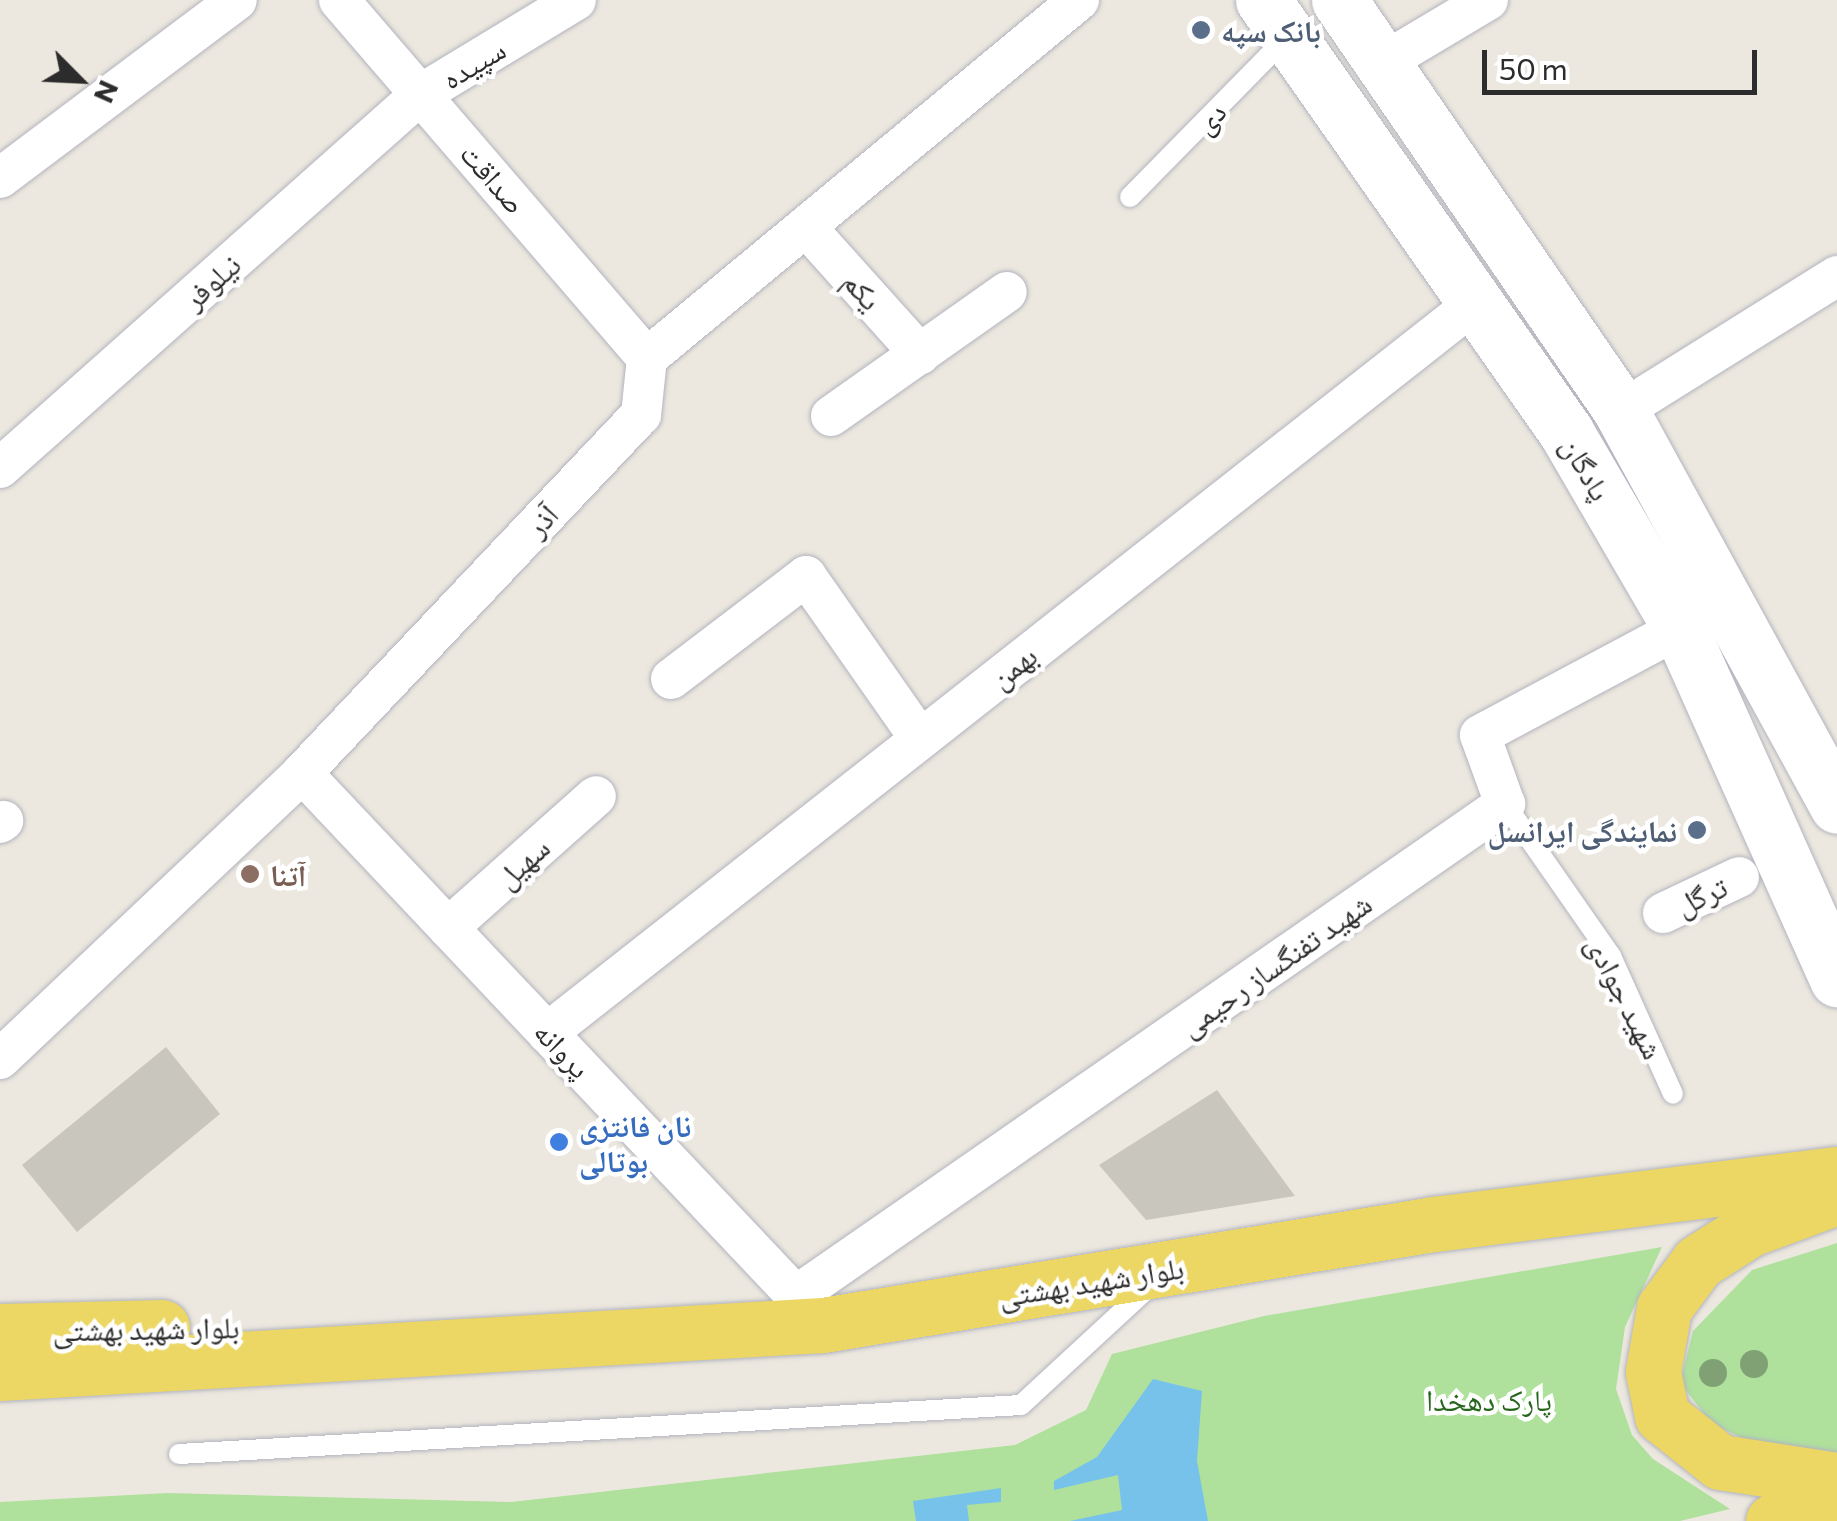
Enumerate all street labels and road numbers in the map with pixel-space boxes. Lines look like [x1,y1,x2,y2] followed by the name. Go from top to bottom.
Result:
[435,30,511,96] street label: سپیده
[1185,93,1233,141] street label: دی
[454,135,534,221] street label: صداقت
[175,246,247,316] street label: نیلوفر
[836,263,890,317] street label: یکم
[1554,430,1620,506] street label: پادگان
[517,496,565,544] street label: آذر
[982,637,1044,695] street label: بهمن
[488,829,556,895] street label: سهیل
[1670,868,1732,922] street label: ترگل
[1172,885,1378,1043] street label: شهید تفنگساز رحیمی
[1580,930,1672,1064] street label: شهید جوادی
[527,1013,599,1085] street label: پروانه
[996,1249,1186,1313] street label: بلوار شهید بهشتی
[52,1308,240,1348] street label: بلوار شهید بهشتی

